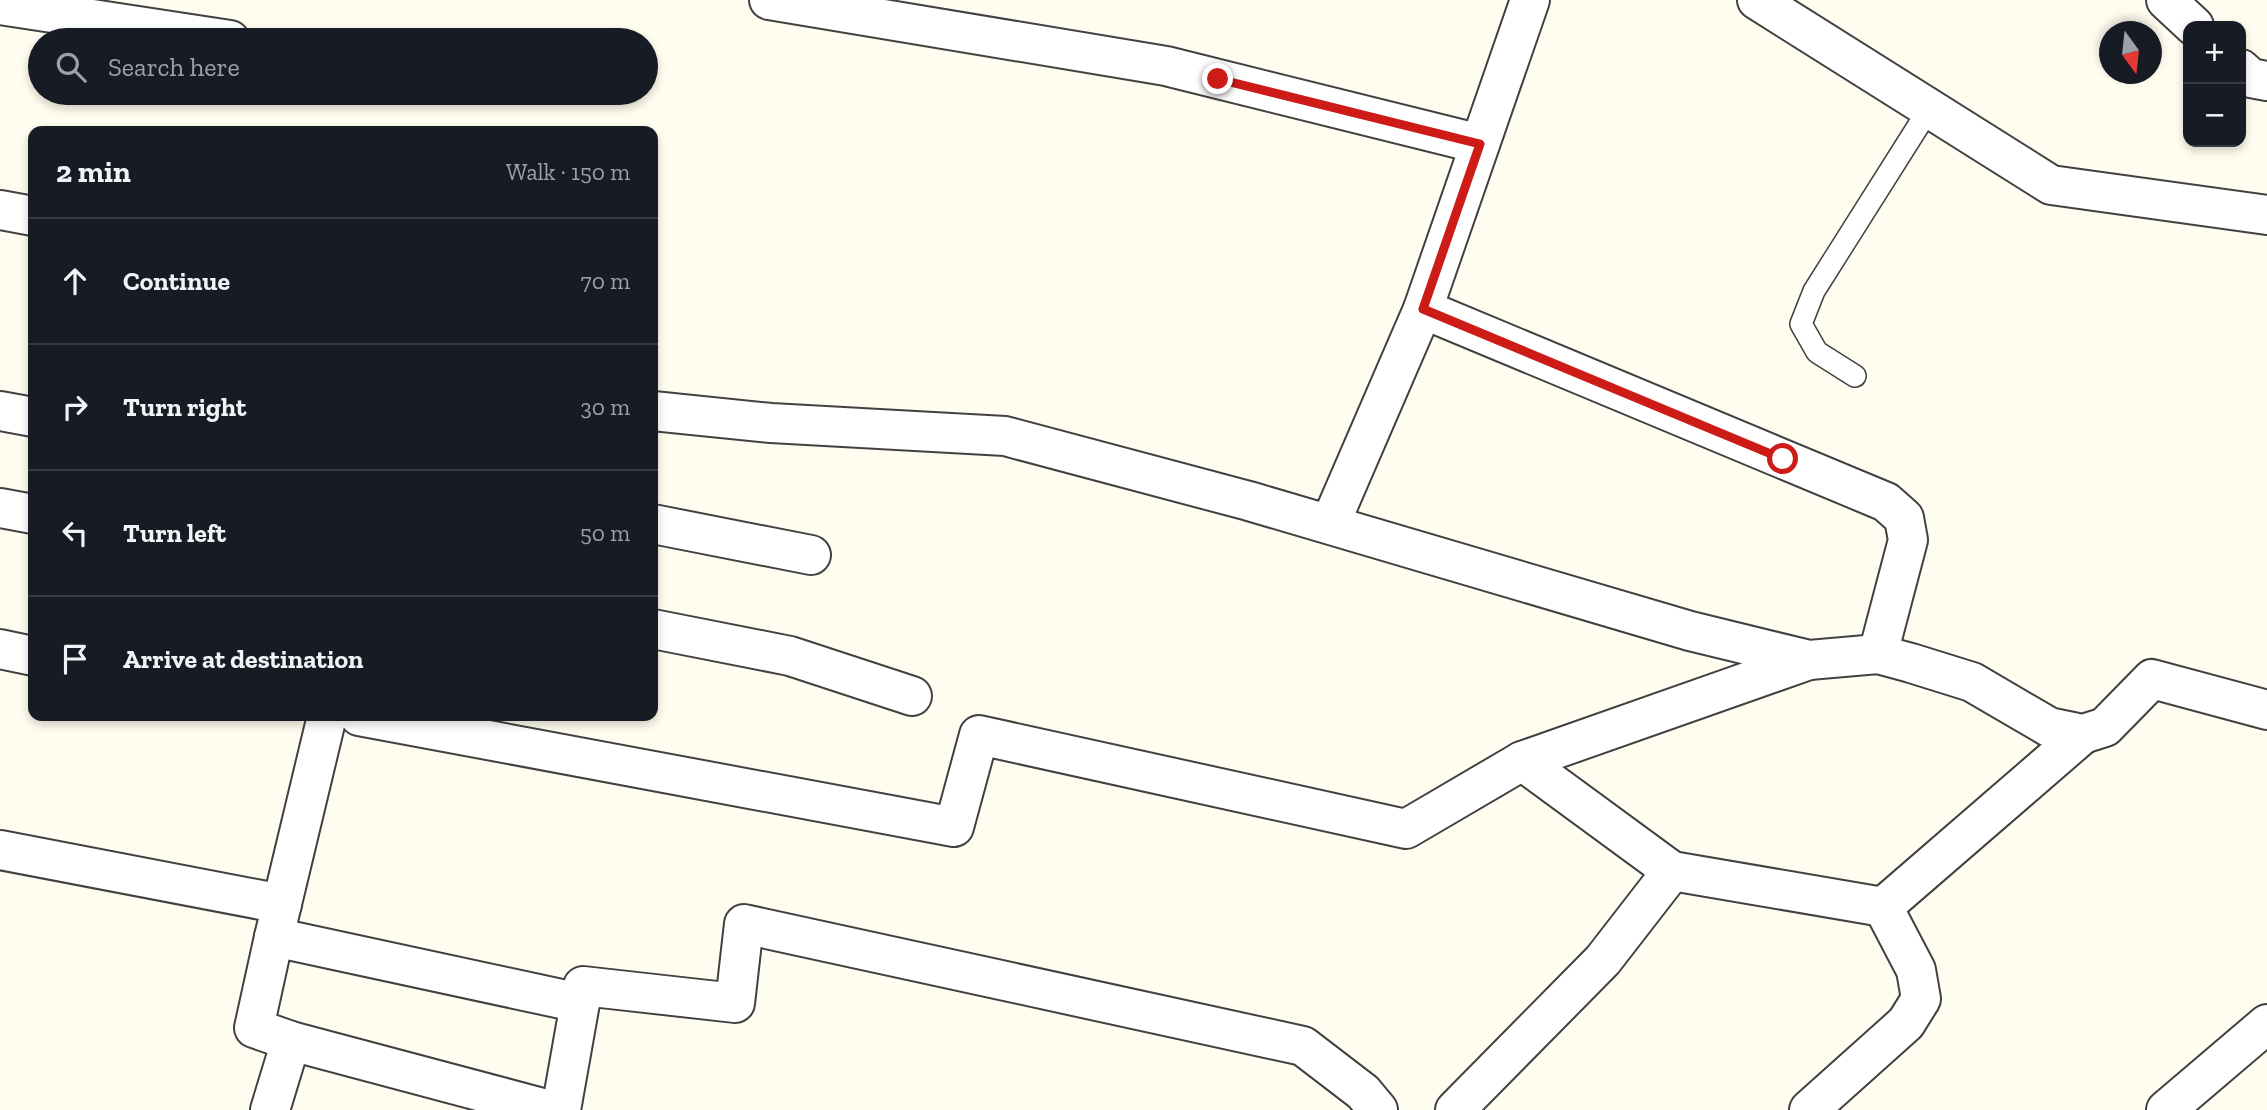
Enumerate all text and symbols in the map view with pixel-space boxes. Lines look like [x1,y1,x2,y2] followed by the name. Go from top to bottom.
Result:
[2099,21,2162,84] north arrow
[2183,21,2246,147] map controls
[2183,21,2246,84] button: +
[28,28,658,105] search box
[52,48,90,86] icon: search
[108,51,240,83] text: Search here
[1202,63,1233,94] route end
[2183,84,2246,147] button: −
[56,154,131,190] text: 2 min
[506,158,630,186] text: Walk · 150 m
[56,262,94,300] icon: ahead
[123,265,230,297] text: Continue
[581,267,630,295] text: 70 m
[56,388,94,426] icon: right
[123,391,246,423] text: Turn right
[580,393,630,421] text: 30 m
[1767,443,1798,474] route start
[56,514,94,552] icon: left
[123,517,226,549] text: Turn left
[580,519,630,547] text: 50 m
[56,640,94,678] icon: arrive
[123,643,363,675] text: Arrive at destination

